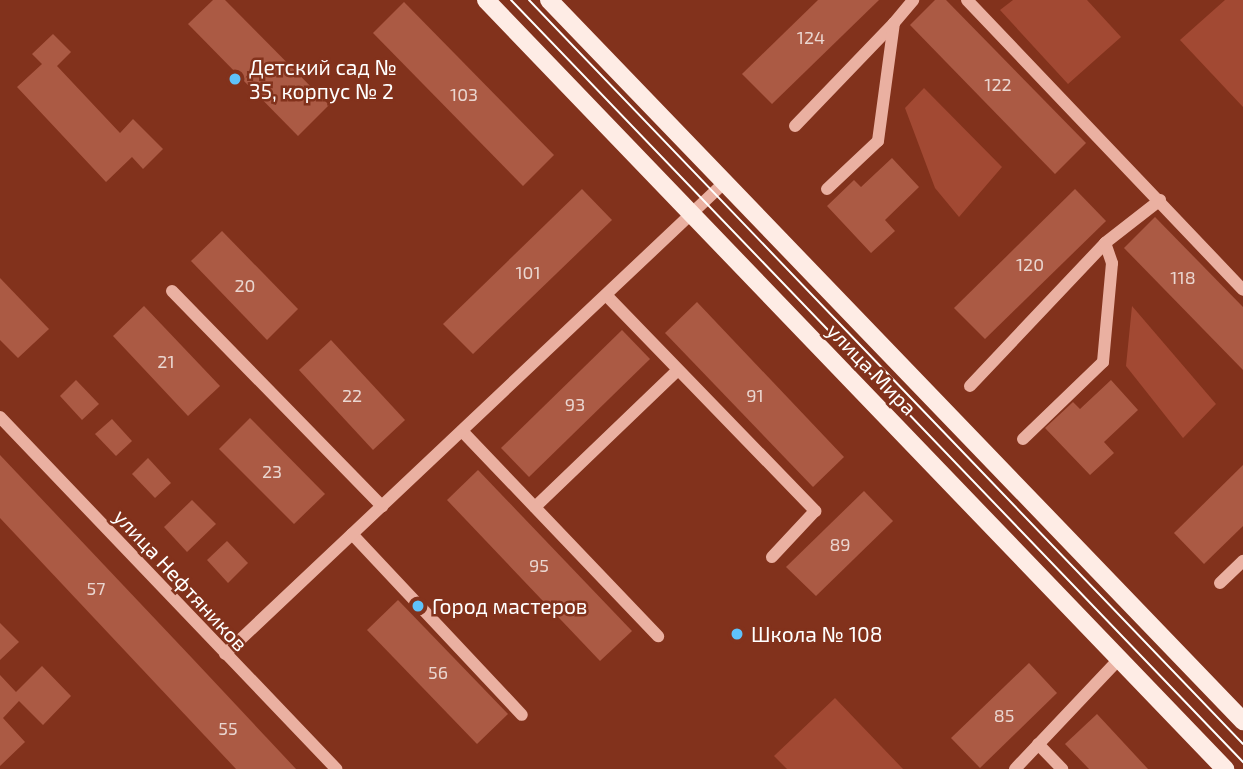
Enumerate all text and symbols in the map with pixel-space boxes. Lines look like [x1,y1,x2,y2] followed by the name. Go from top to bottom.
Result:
[797,26,825,48] house number: 124
[249,54,397,104] place label: Детский сад № 35, корпус № 2
[227,71,243,87] marker: Детский сад № 35, корпус № 2
[984,73,1012,95] house number: 122
[450,83,478,105] house number: 103
[1016,253,1044,275] house number: 120
[515,261,541,283] house number: 101
[1170,266,1196,288] house number: 118
[235,274,255,296] house number: 20
[822,318,922,420] street label: улица Мира
[157,350,175,372] house number: 21
[342,384,362,406] house number: 22
[746,384,764,406] house number: 91
[565,393,585,415] house number: 93
[262,460,282,482] house number: 23
[109,504,253,656] street label: улица Нефтяников
[829,533,851,555] house number: 89
[529,554,549,576] house number: 95
[87,577,105,599] house number: 57
[432,593,588,619] place label: Город мастеров
[410,598,426,614] marker: Город мастеров
[751,621,882,647] place label: Школа № 108
[729,626,745,642] marker: Школа № 108
[428,661,448,683] house number: 56
[994,704,1014,726] house number: 85
[218,717,238,739] house number: 55

